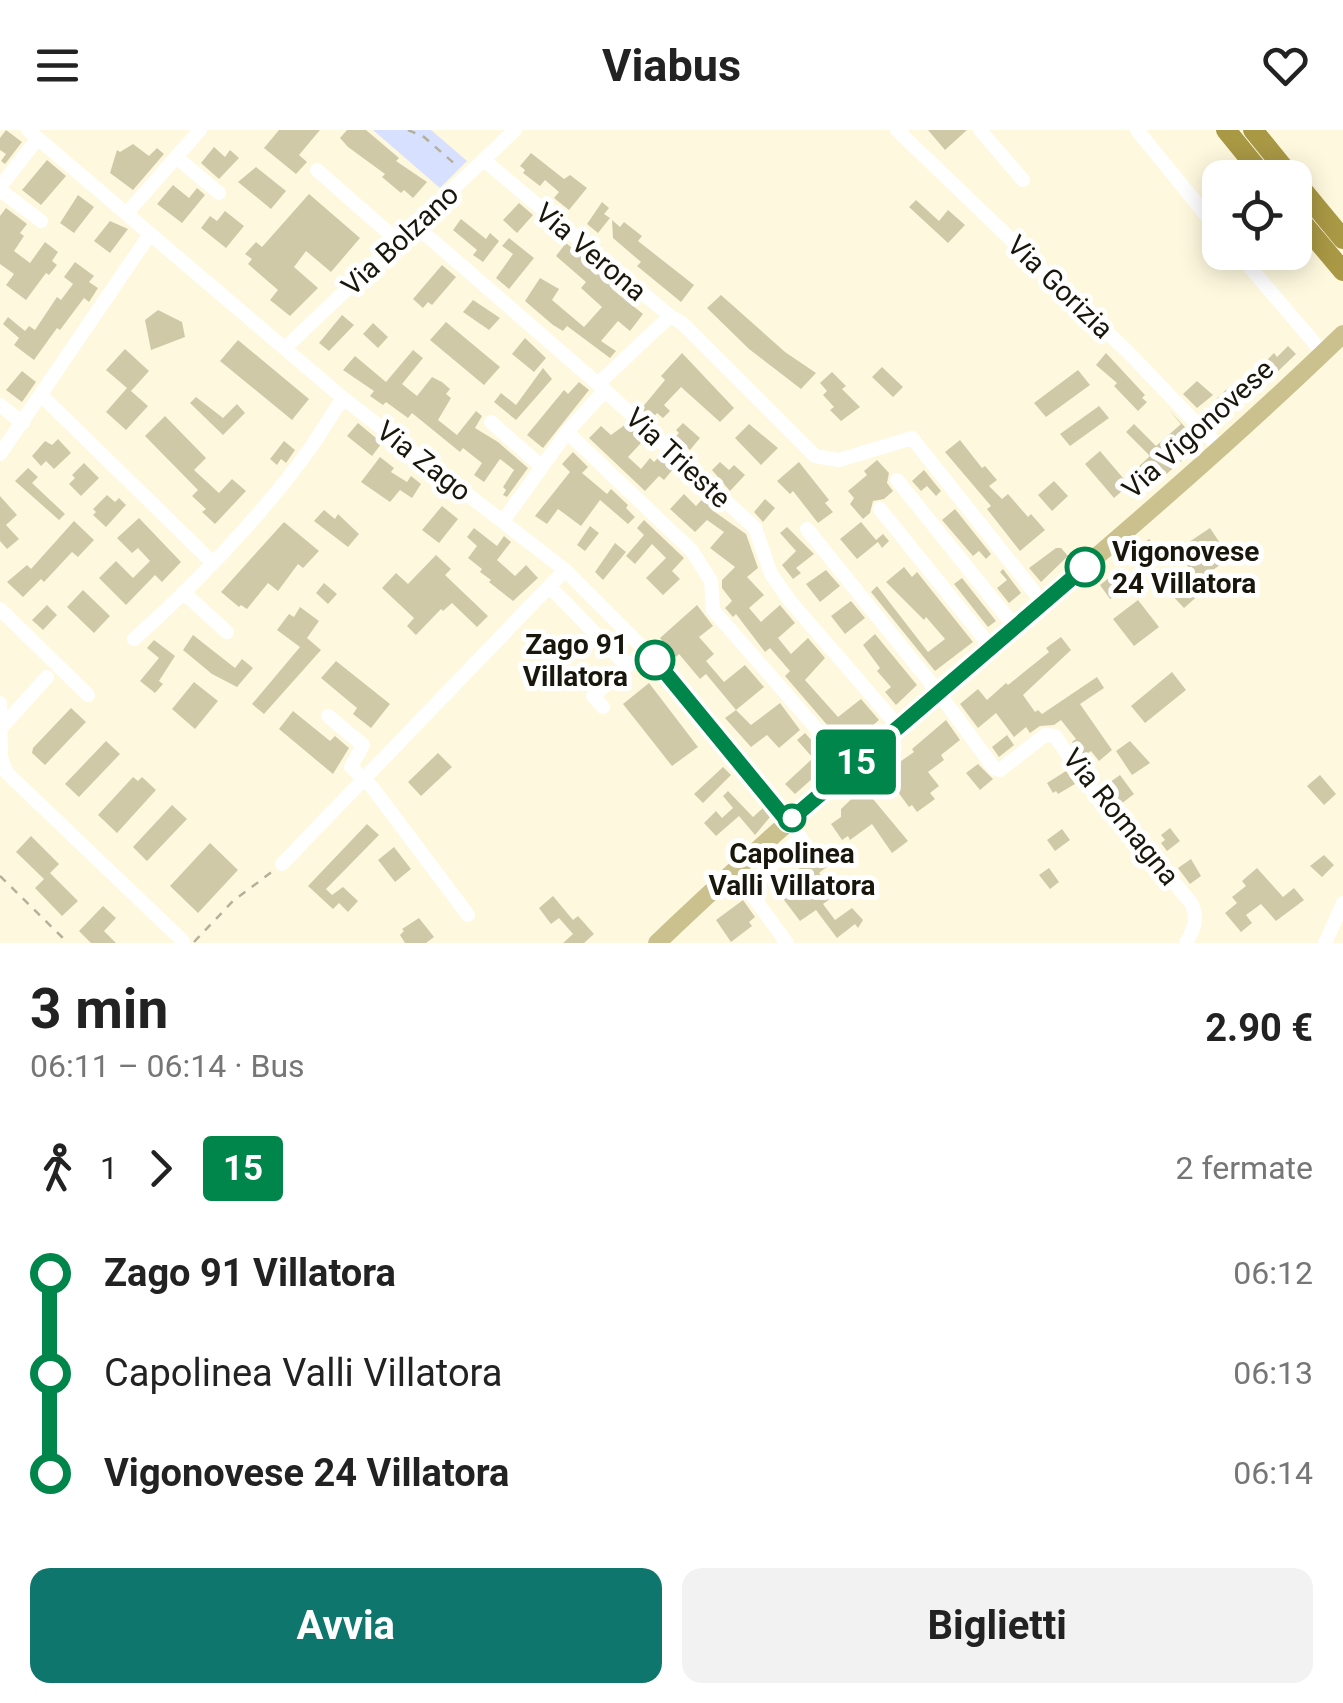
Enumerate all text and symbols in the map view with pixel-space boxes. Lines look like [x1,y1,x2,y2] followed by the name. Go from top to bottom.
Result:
[30,38,85,93] icon: menu
[1258,38,1313,93] icon: heart
[602,39,741,92] text: Viabus
[1202,160,1312,270] map controls
[1202,160,1312,270] button: locate
[335,178,465,302] street label: Via Bolzano
[529,196,653,308] street label: Via Verona
[1000,229,1120,345] street label: Via Gorizia
[1116,353,1280,505] street label: Via Vigonovese
[619,401,737,515] street label: Via Trieste
[370,414,478,508] street label: Via Zago
[1112,535,1259,600] place label: Vigonovese 24 Villatora
[1066,548,1104,586] marker: Vigonovese 24 Villatora
[523,628,628,693] place label: Zago 91 Villatora
[636,641,674,679] marker: Zago 91 Villatora
[811,730,901,794] line badge: 15
[836,742,876,783] text: 15
[1056,742,1186,892] street label: Via Romagna
[779,805,805,831] marker: Capolinea Valli Villatora
[708,837,876,902] place label: Capolinea Valli Villatora
[30,977,168,1041] text: 3 min
[1205,1006,1313,1050] text: 2.90 €
[30,1047,305,1085] text: 06:11 – 06:14 · Bus
[30,1141,85,1196] icon: walk
[133,1141,188,1196] icon: forward
[223,1148,263,1189] text: 15
[100,1149,118,1187] text: 1
[1176,1149,1313,1187] text: 2 fermate
[104,1251,396,1295] text: Zago 91 Villatora
[1233,1254,1313,1292] text: 06:12
[104,1351,502,1395] text: Capolinea Valli Villatora
[1233,1354,1313,1392] text: 06:13
[104,1451,509,1495] text: Vigonovese 24 Villatora
[1233,1454,1313,1492] text: 06:14
[30,1568,662,1683] button: Avvia
[682,1568,1313,1683] button: Biglietti

